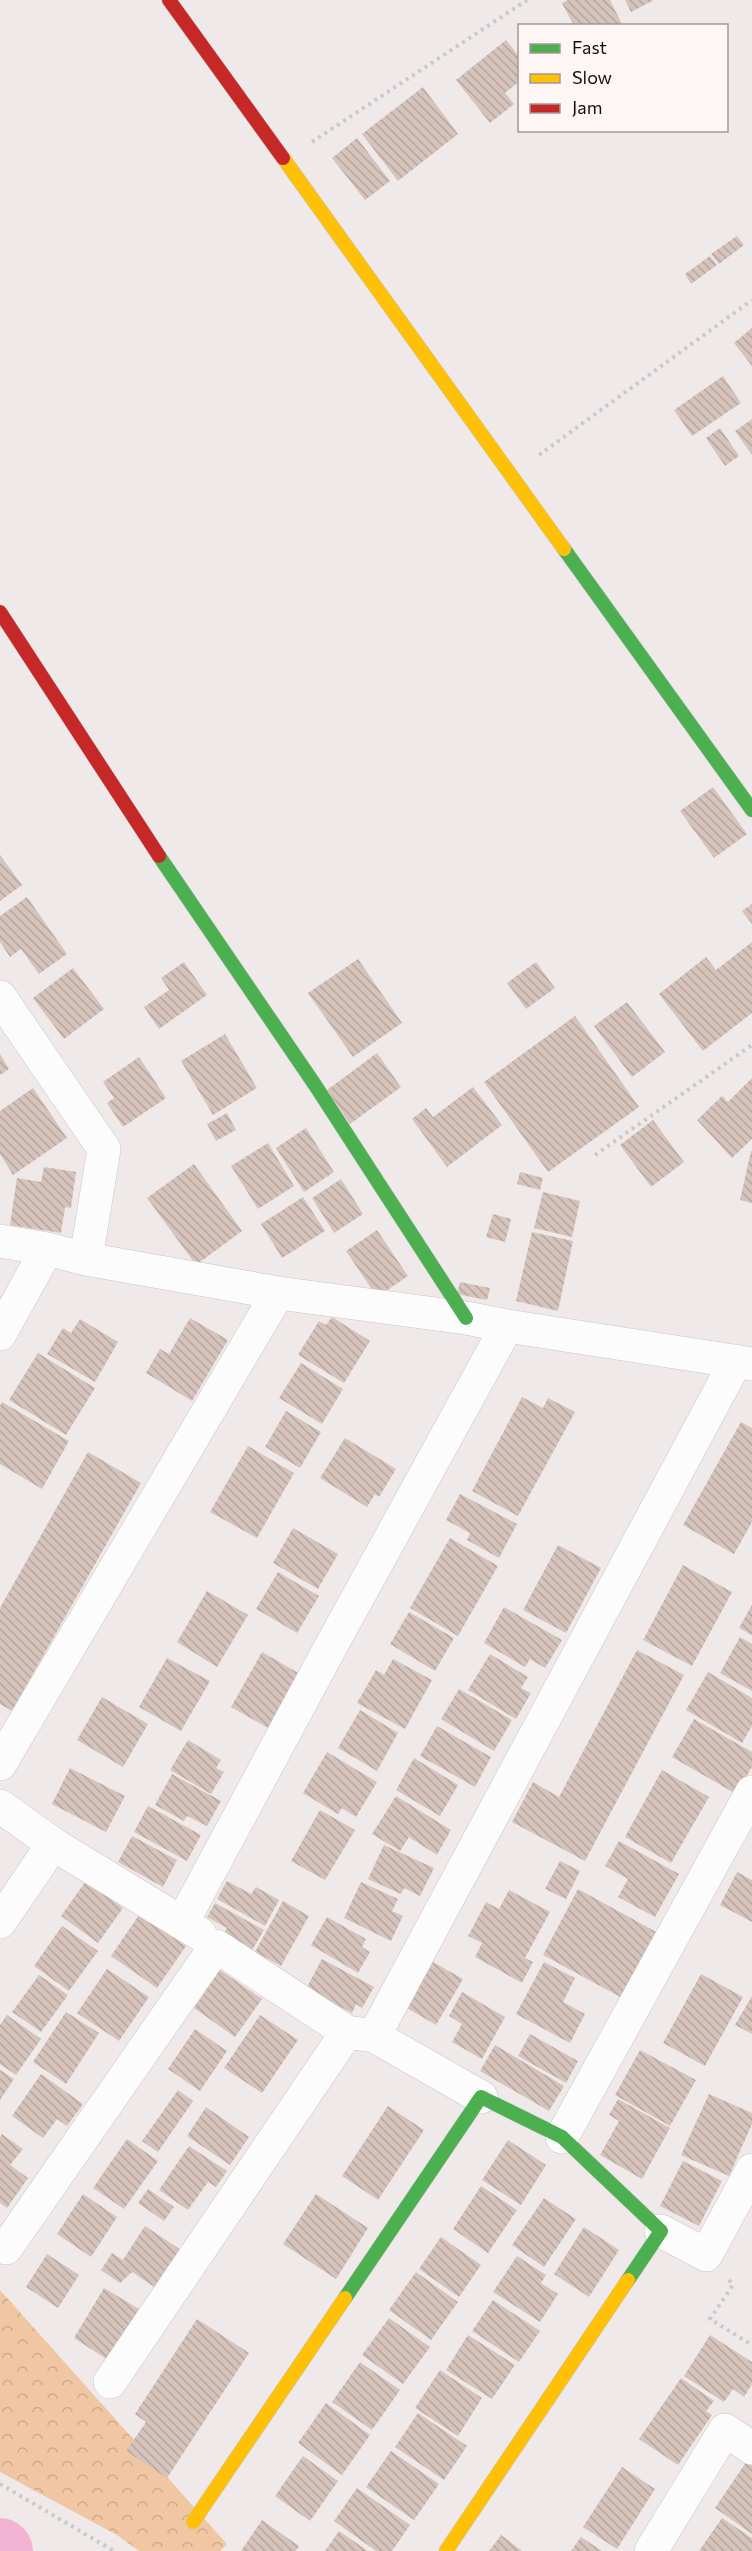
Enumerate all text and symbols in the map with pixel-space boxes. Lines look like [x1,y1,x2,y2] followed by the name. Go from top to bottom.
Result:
[518,24,728,132] legend
[572,36,607,58] text: Fast
[572,66,612,88] text: Slow
[572,96,602,118] text: Jam

